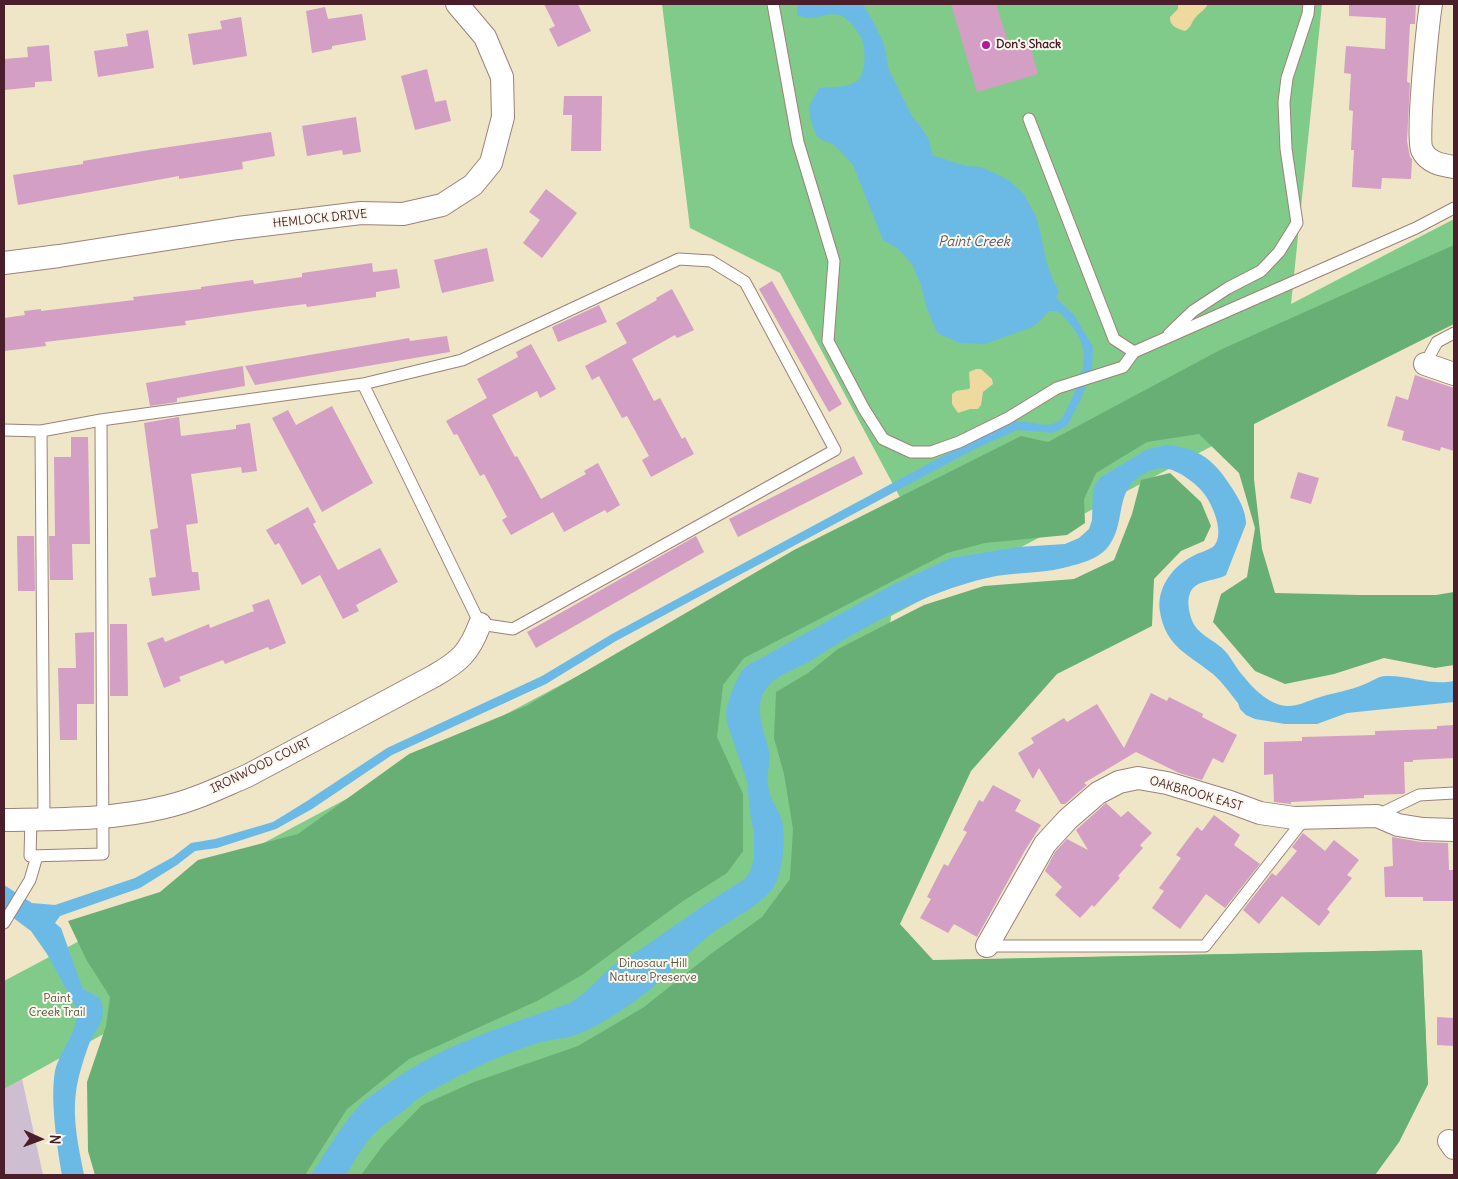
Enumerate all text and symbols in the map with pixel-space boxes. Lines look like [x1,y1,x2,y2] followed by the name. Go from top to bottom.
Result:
[996,38,1061,52] place label: Don's Shack
[980,39,992,51] marker: Don's Shack
[272,207,368,231] street label: HEMLOCK DRIVE
[938,234,1010,250] water label: Paint Creek
[208,735,314,797] street label: IRONWOOD COURT
[1148,774,1244,814] street label: OAKBROOK EAST
[609,957,697,985] park label: Dinosaur Hill Nature Preserve
[29,992,85,1020] park label: Paint Creek Trail
[15,1114,65,1164] north arrow
[46,1134,64,1145] text: N

